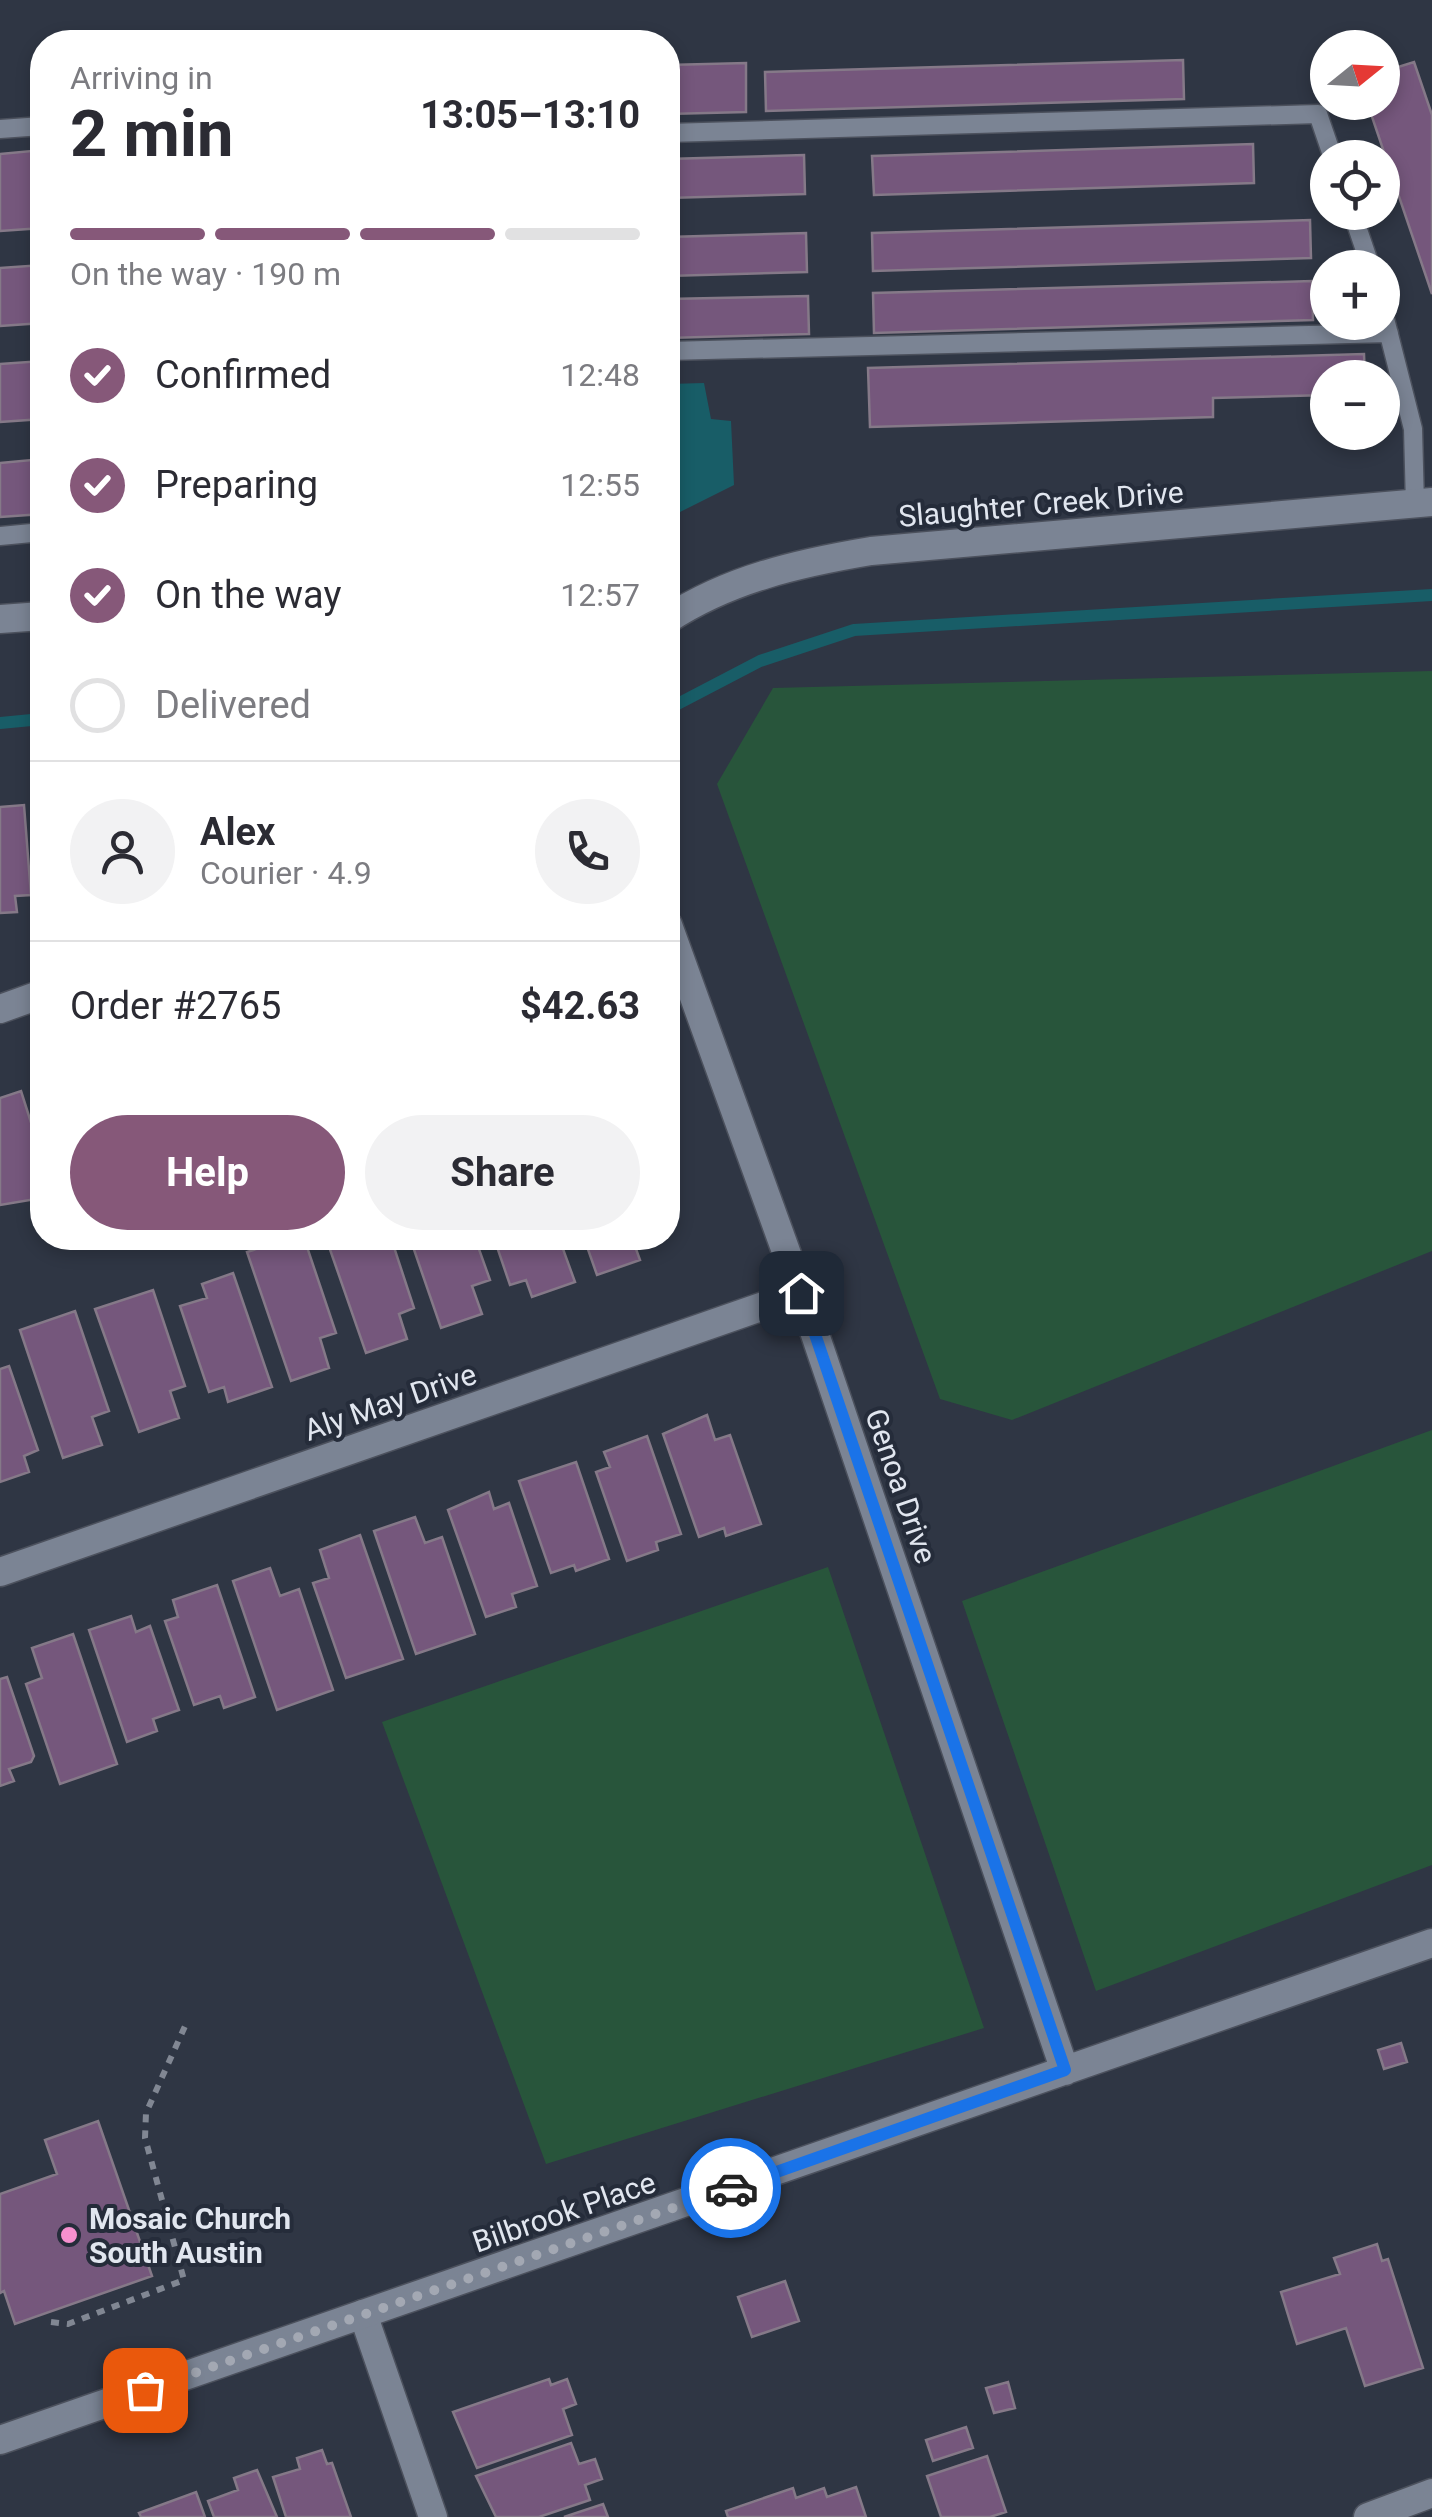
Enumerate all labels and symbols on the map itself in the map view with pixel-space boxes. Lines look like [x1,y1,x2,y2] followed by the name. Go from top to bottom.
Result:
[1310,30,1400,120] north arrow
[897,474,1185,534] street label: Slaughter Creek Drive
[759,1251,844,1336] pin
[299,1356,481,1448] street label: Aly May Drive
[858,1404,944,1568] street label: Genoa Drive
[681,2138,781,2238] courier
[468,2164,660,2260] street label: Bilbrook Place
[89,2201,291,2270] place label: Mosaic Church South Austin
[58,2224,80,2246] marker: Mosaic Church South Austin
[103,2348,188,2433] pin

